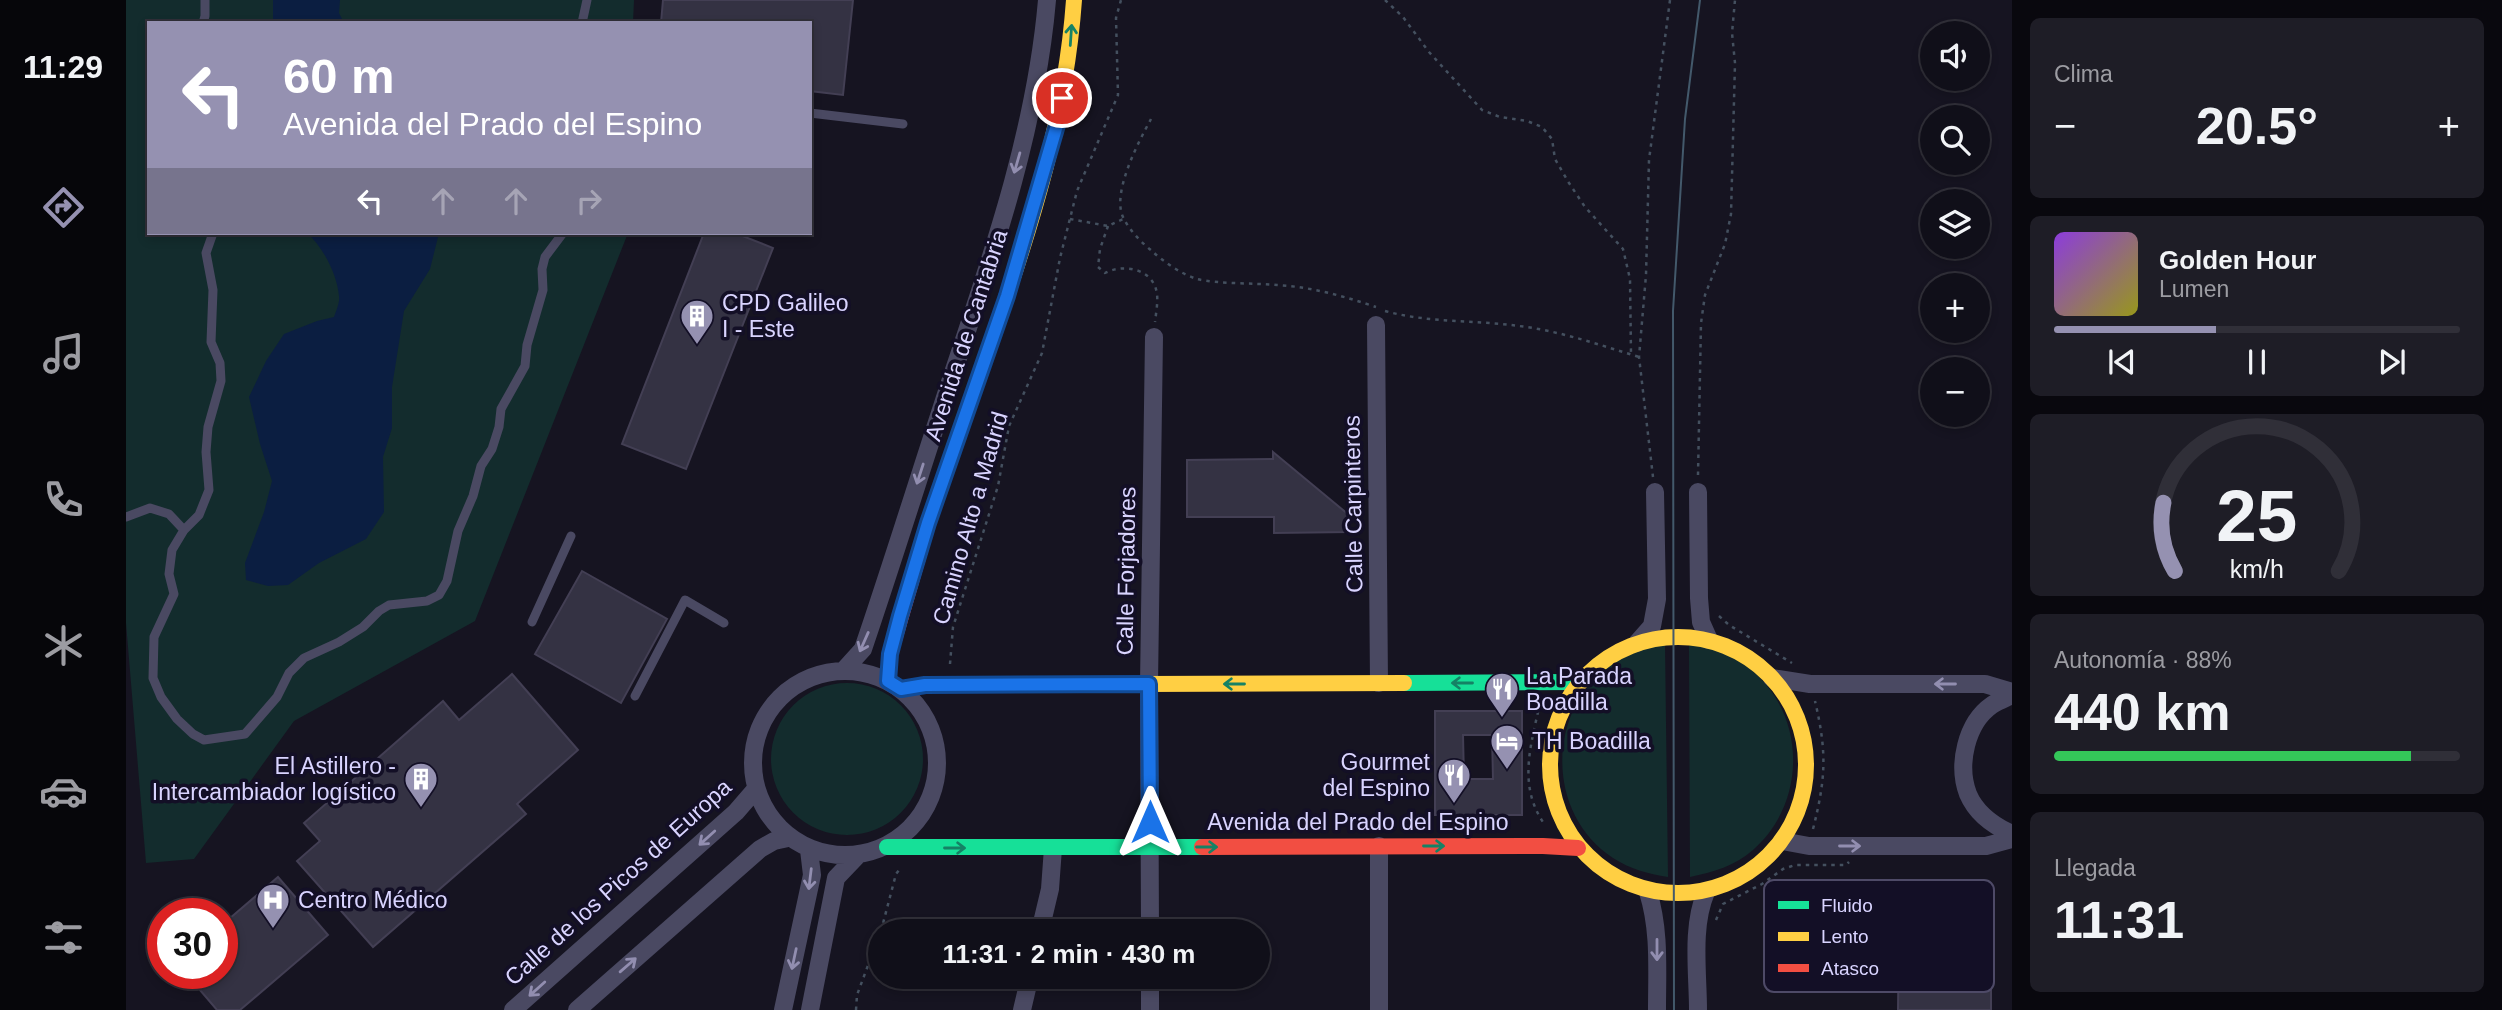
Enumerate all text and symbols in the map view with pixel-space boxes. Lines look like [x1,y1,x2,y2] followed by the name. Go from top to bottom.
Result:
[1920,21,1990,427] map controls
[1920,21,1990,91] button: sound
[1065,24,1078,46] one-way arrow
[23,49,103,85] text: 11:29
[168,49,259,140] icon: left
[283,49,395,103] text: 60 m
[2054,61,2113,87] text: Clima
[1032,68,1092,128] pin
[1043,79,1081,117] icon: arrive
[2196,97,2318,155] text: 20.5°
[1920,105,1990,175] button: search
[2054,105,2076,147] text: −
[2438,105,2460,147] text: +
[283,106,702,142] text: Avenida del Prado del Espino
[1010,152,1023,174] one-way arrow
[351,182,389,220] icon: left
[424,182,462,220] icon: ahead
[497,182,535,220] icon: ahead
[570,182,608,220] icon: right
[39,183,88,232] icon: directions
[1920,189,1990,259] button: layers
[920,226,1013,444] street label: Avenida de Cantabria
[2159,245,2316,275] text: Golden Hour
[1920,273,1990,343] button: +
[2159,276,2229,302] text: Lumen
[722,290,849,342] place label: CPD Galileo I - Este
[678,297,716,346] building icon: CPD Galileo I - Este
[39,329,88,378] icon: music
[2103,343,2141,381] icon: previous
[2238,343,2276,381] icon: pause
[2373,343,2411,381] icon: next
[1920,357,1990,427] button: −
[927,409,1013,627] street label: Camino Alto a Madrid
[1338,415,1368,593] street label: Calle Carpinteros
[913,462,925,484] one-way arrow
[39,475,88,524] icon: phone
[2217,475,2297,556] text: 25
[1112,486,1140,656] street label: Calle Forjadores
[2230,555,2284,583] text: km/h
[39,621,88,670] icon: climate
[857,631,870,652] one-way arrow
[2054,647,2232,673] text: Autonomía · 88%
[1526,663,1632,715] place label: La Parada Boadilla
[1483,670,1521,719] restaurant icon: La Parada Boadilla
[1451,676,1474,690] one-way arrow
[1223,677,1246,691] one-way arrow
[1934,677,1957,691] one-way arrow
[2054,683,2230,741] text: 440 km
[1488,722,1526,771] hotel icon: TH Boadilla
[1532,728,1651,754] place label: TH Boadilla
[1323,749,1431,801] place label: Gourmet del Espino
[152,753,396,805] place label: El Astillero - Intercambiador logístico
[1435,756,1473,805] restaurant icon: Gourmet del Espino
[402,760,440,809] building icon: El Astillero - Intercambiador logístico
[39,767,88,816] icon: car
[500,773,737,990] street label: Calle de los Picos de Europa
[1113,785,1187,859] position arrow
[1207,809,1509,835] street label: Avenida del Prado del Espino
[699,829,716,846] one-way arrow
[1423,839,1446,853] one-way arrow
[1838,839,1861,853] one-way arrow
[1195,840,1218,854] one-way arrow
[943,841,966,855] one-way arrow
[2054,855,2136,881] text: Llegada
[803,867,816,890] one-way arrow
[1764,880,1994,992] legend
[254,881,292,930] hospital icon: Centro Médico
[298,887,448,913] place label: Centro Médico
[2054,891,2184,949] text: 11:31
[1821,895,1873,916] text: Fluido
[147,898,238,989] speed limit sign: 30
[39,913,88,962] icon: filters
[1821,926,1869,947] text: Lento
[1650,938,1664,961] one-way arrow
[943,939,1195,969] text: 11:31 · 2 min · 430 m
[787,947,801,970] one-way arrow
[619,957,637,973] one-way arrow
[1821,958,1879,979] text: Atasco
[528,981,546,997] one-way arrow

